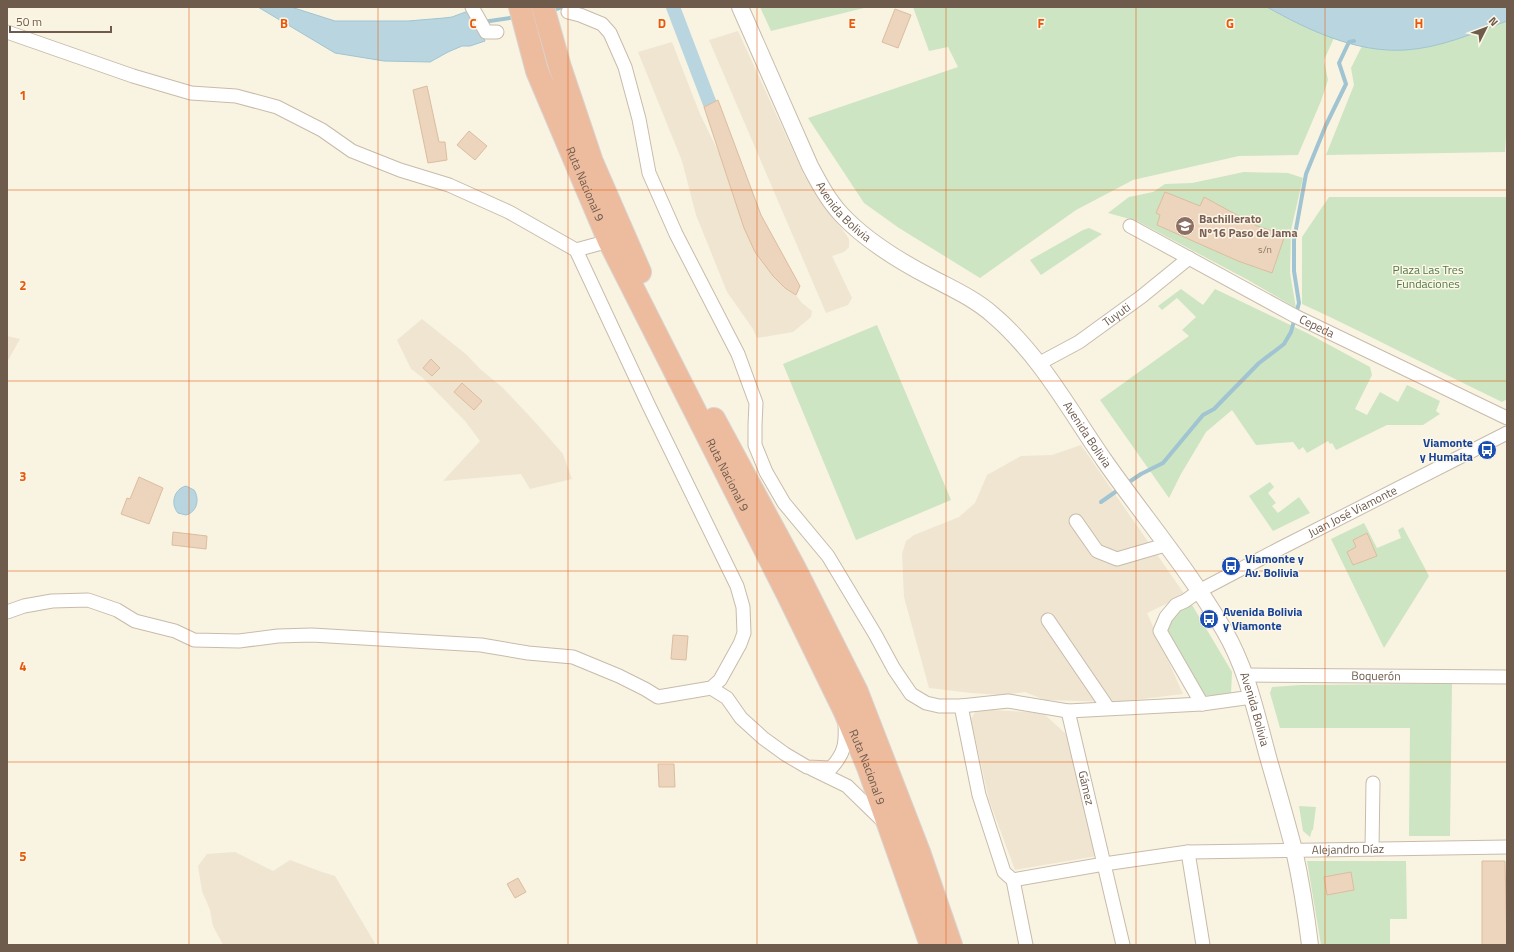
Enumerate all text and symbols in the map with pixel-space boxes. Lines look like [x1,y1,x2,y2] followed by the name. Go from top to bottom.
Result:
[10,8,111,34] scale bar
[1466,8,1506,48] north arrow
[16,12,42,31] text: 50 m
[280,13,288,33] text: B
[469,13,477,33] text: C
[658,13,666,33] text: D
[848,13,856,33] text: E
[1038,13,1045,33] text: F
[1226,13,1234,33] text: G
[1415,13,1423,33] text: H
[1485,13,1502,29] text: N
[19,85,27,105] text: 1
[561,144,610,224] street label: Ruta Nacional 9
[811,178,876,246] street label: Avenida Bolivia
[1199,209,1298,242] place label: Bachillerato Nº16 Paso de Jama
[1174,215,1196,237] school or university icon: Bachillerato Nº16 Paso de Jama
[1258,242,1272,257] house number: s/n
[1393,260,1464,293] park label: Plaza Las Tres Fundaciones
[19,275,27,295] text: 2
[1098,298,1134,331] street label: Tuyuti
[1296,309,1338,343] street label: Cepeda
[1059,397,1117,471] street label: Avenida Bolivia
[1420,433,1473,466] place label: Viamonte y Humaita
[701,435,754,515] street label: Ruta Nacional 9
[1476,439,1498,461] bus stop icon: Viamonte y Humaita
[19,466,27,486] text: 3
[1304,481,1400,542] street label: Juan José Viamonte
[1245,549,1304,582] place label: Viamonte y Av. Bolivia
[1220,555,1242,577] bus stop icon: Viamonte y Av. Bolivia
[1223,602,1302,635] place label: Avenida Bolivia y Viamonte
[1198,608,1220,630] bus stop icon: Avenida Bolivia y Viamonte
[19,656,27,676] text: 4
[1351,666,1401,685] street label: Boquerón
[1235,669,1275,748] street label: Avenida Bolivia
[844,726,891,808] street label: Ruta Nacional 9
[1073,769,1100,807] street label: Gámez
[1312,839,1384,859] street label: Alejandro Díaz
[19,846,27,866] text: 5

